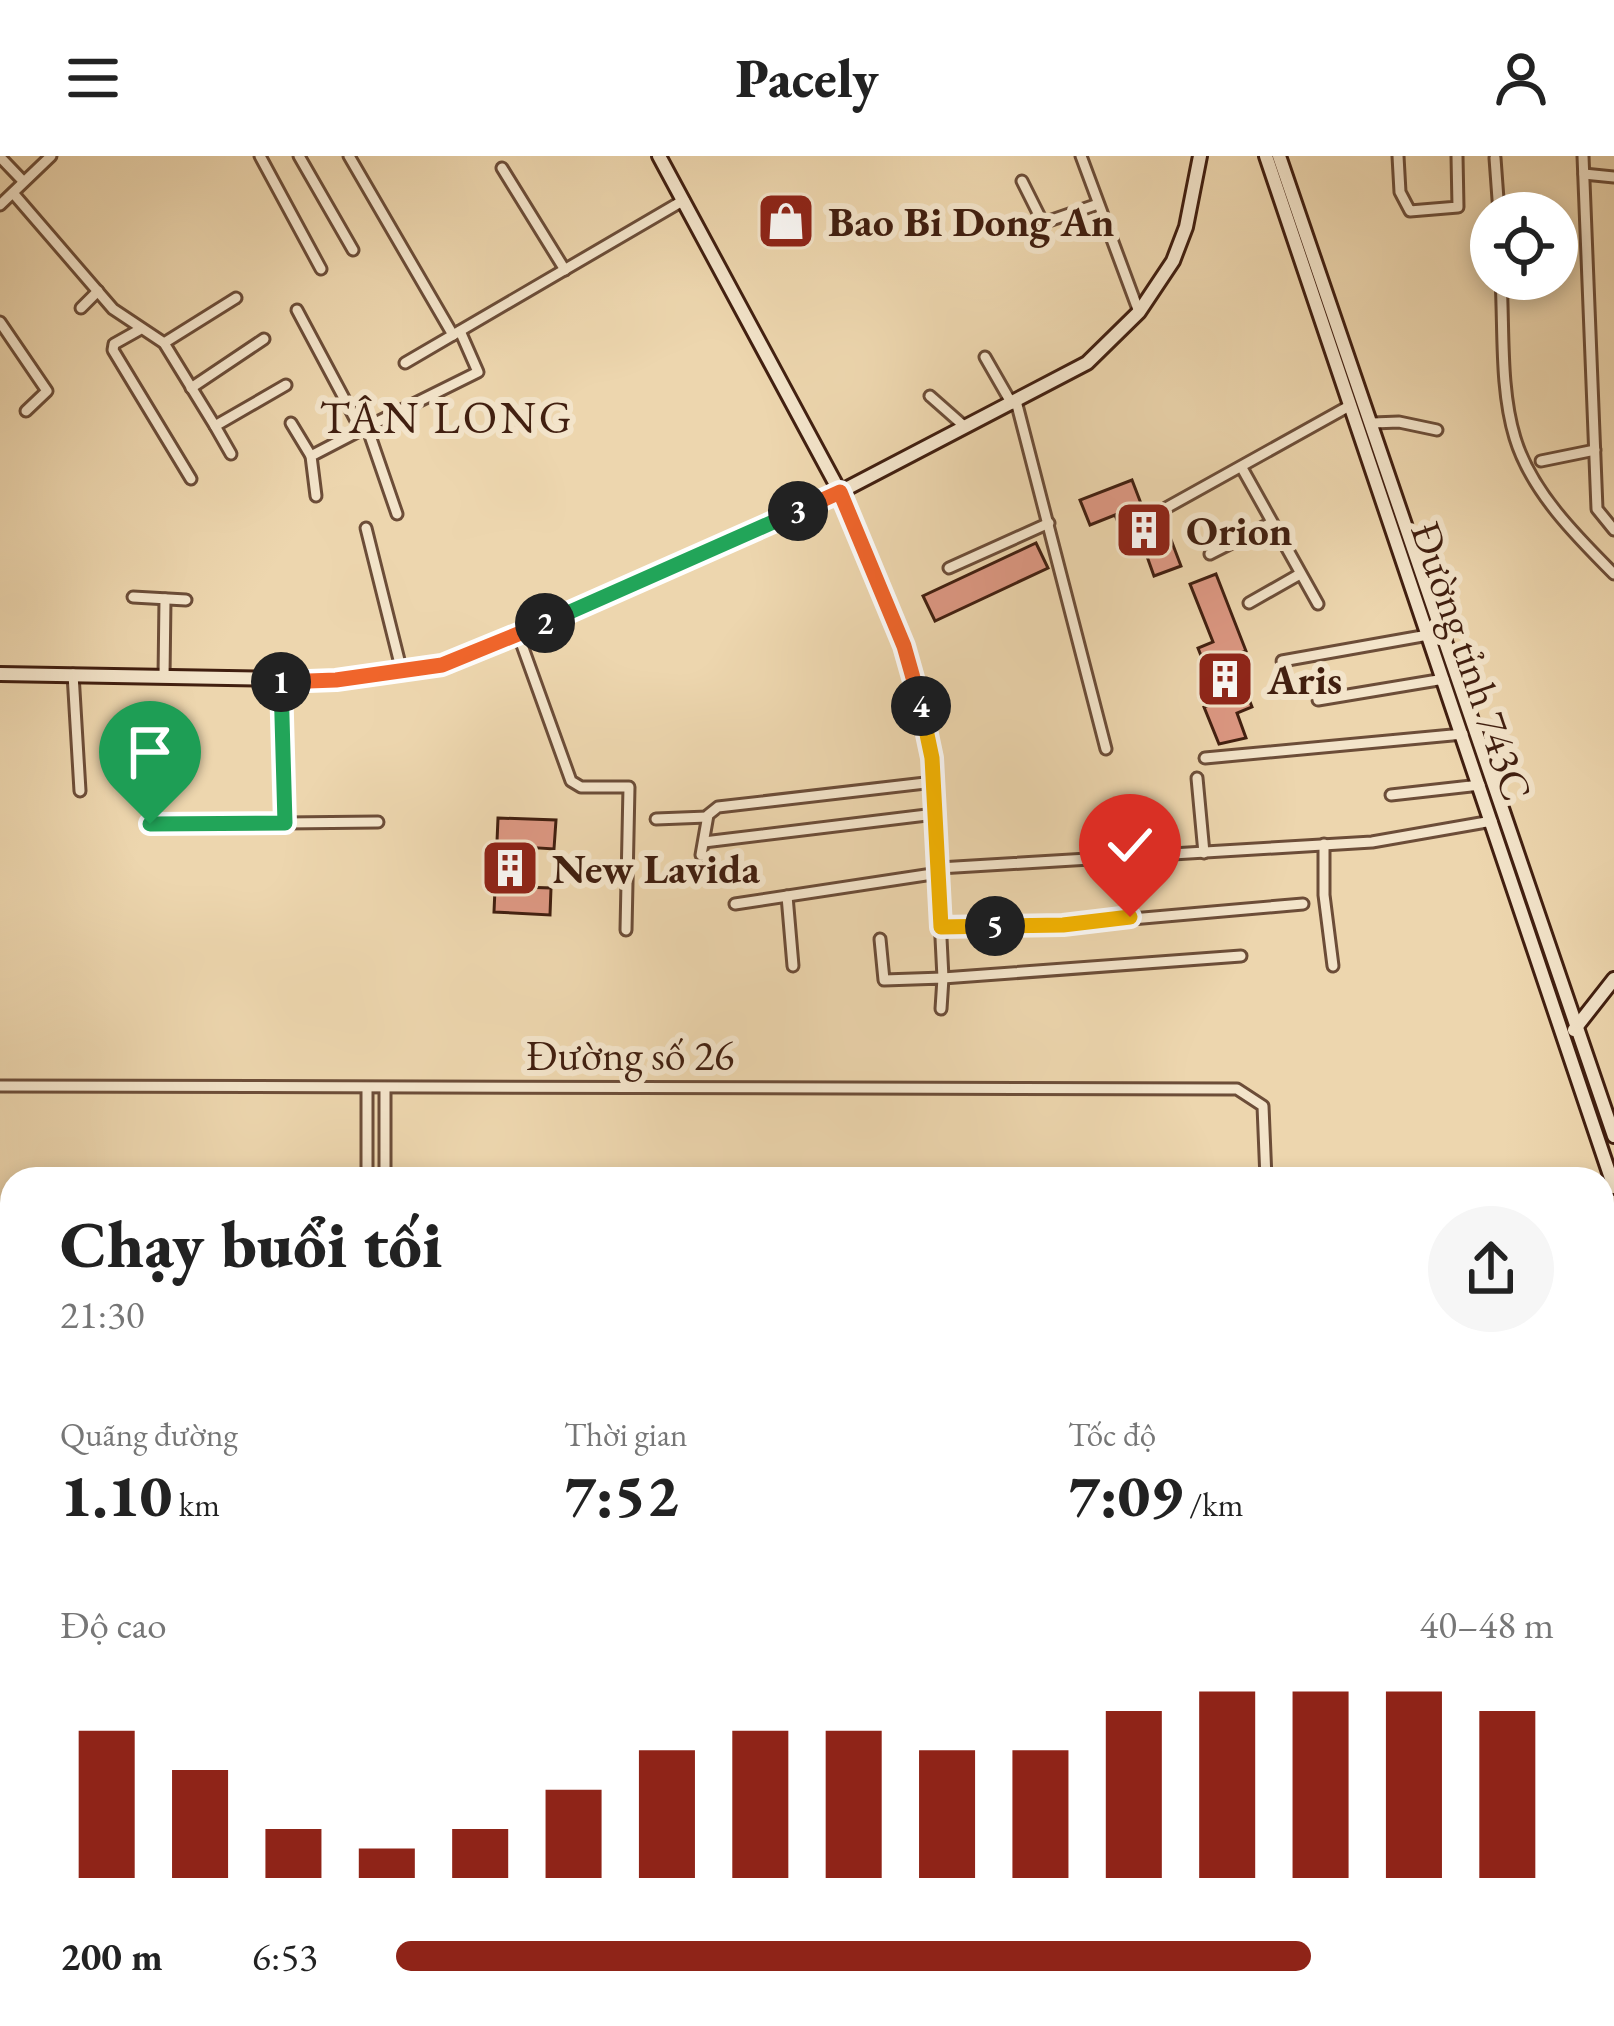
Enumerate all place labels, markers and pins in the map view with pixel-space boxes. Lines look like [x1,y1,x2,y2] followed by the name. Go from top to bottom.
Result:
[755,190,817,252] shop icon: Bao Bi Dong An
[828,194,1115,249] place label: Bao Bi Dong An
[768,481,828,541] pin: 3
[1113,499,1175,561] building icon: Orion
[1186,503,1293,558] place label: Orion
[515,593,575,653] pin: 2
[1194,648,1256,710] building icon: Aris
[251,652,311,712] pin: 1
[1266,652,1342,707] place label: Aris
[891,676,951,736] pin: 4
[99,701,201,824] pin
[1079,794,1181,917] pin
[479,837,541,899] building icon: New Lavida
[552,841,760,896] place label: New Lavida
[965,896,1025,956] pin: 5

